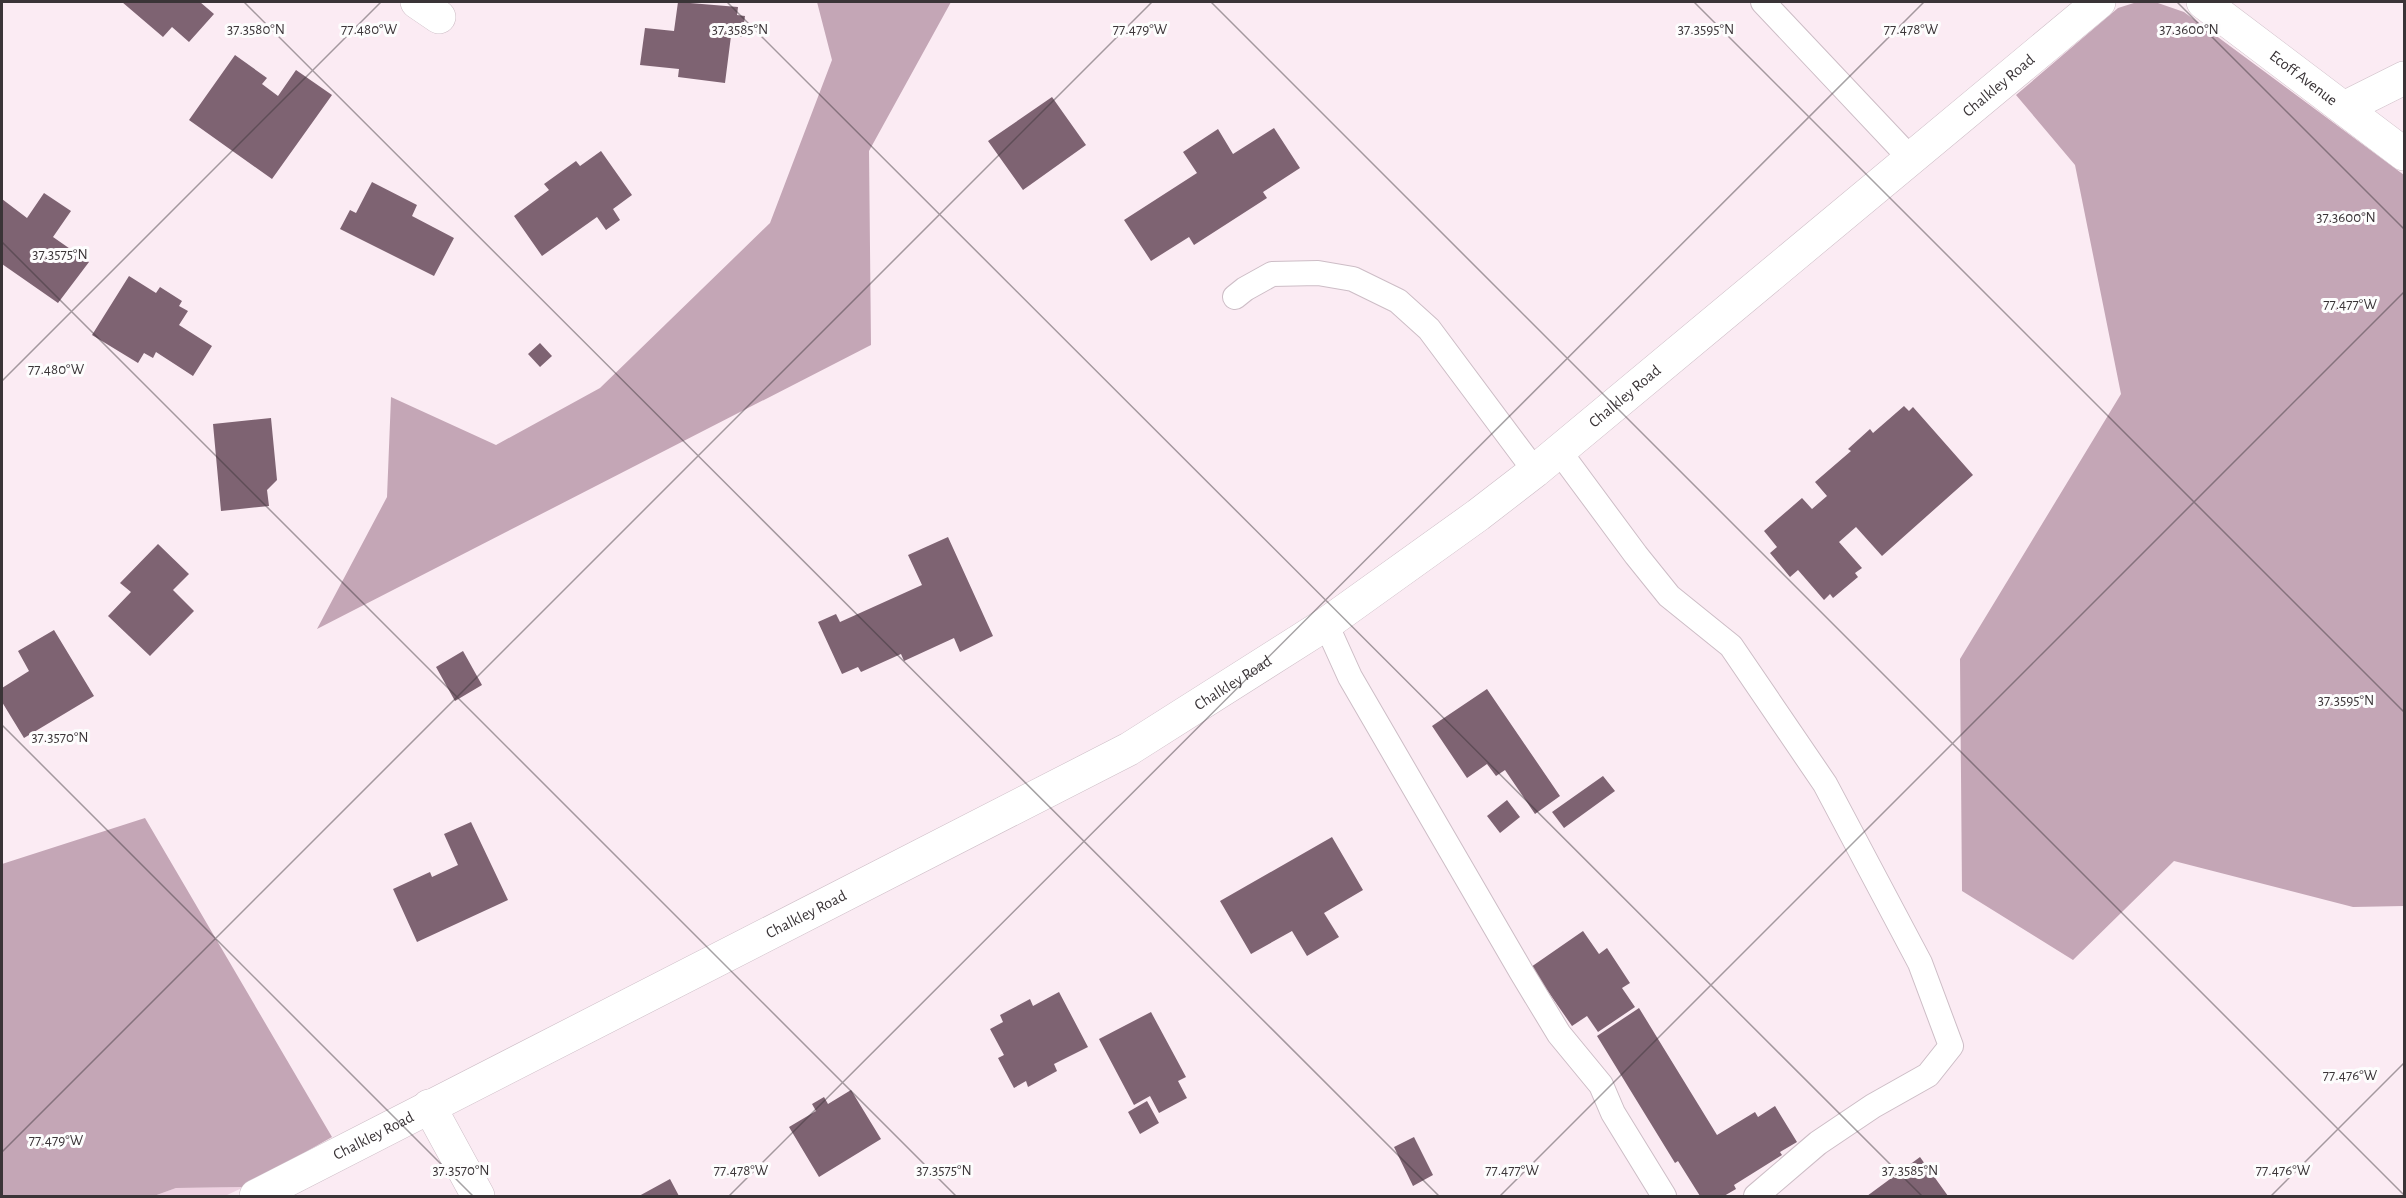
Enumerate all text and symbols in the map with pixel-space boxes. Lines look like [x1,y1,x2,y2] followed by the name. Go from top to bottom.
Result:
[227,22,285,37] text: 37.3580°N
[341,22,398,37] text: 77.480°W
[712,22,768,37] text: 37.3585°N
[1113,22,1168,37] text: 77.479°W
[1678,22,1734,37] text: 37.3595°N
[1884,22,1939,37] text: 77.478°W
[2159,22,2219,37] text: 37.3600°N
[2267,47,2340,109] street label: Ecoff Avenue
[1960,51,2037,120] street label: Chalkley Road
[2316,210,2376,225] text: 37.3600°N
[32,247,88,262] text: 37.3575°N
[2323,297,2377,312] text: 77.477°W
[28,362,85,377] text: 77.480°W
[1586,362,1664,431] street label: Chalkley Road
[1192,653,1274,713] street label: Chalkley Road
[2318,693,2374,708] text: 37.3595°N
[31,730,89,745] text: 37.3570°N
[763,887,849,942] street label: Chalkley Road
[2323,1068,2378,1083] text: 77.476°W
[331,1109,416,1163] street label: Chalkley Road
[29,1133,84,1148] text: 77.479°W
[432,1163,490,1178] text: 37.3570°N
[714,1163,769,1178] text: 77.478°W
[916,1163,972,1178] text: 37.3575°N
[1485,1163,1539,1178] text: 77.477°W
[1882,1163,1938,1178] text: 37.3585°N
[2256,1163,2311,1178] text: 77.476°W

